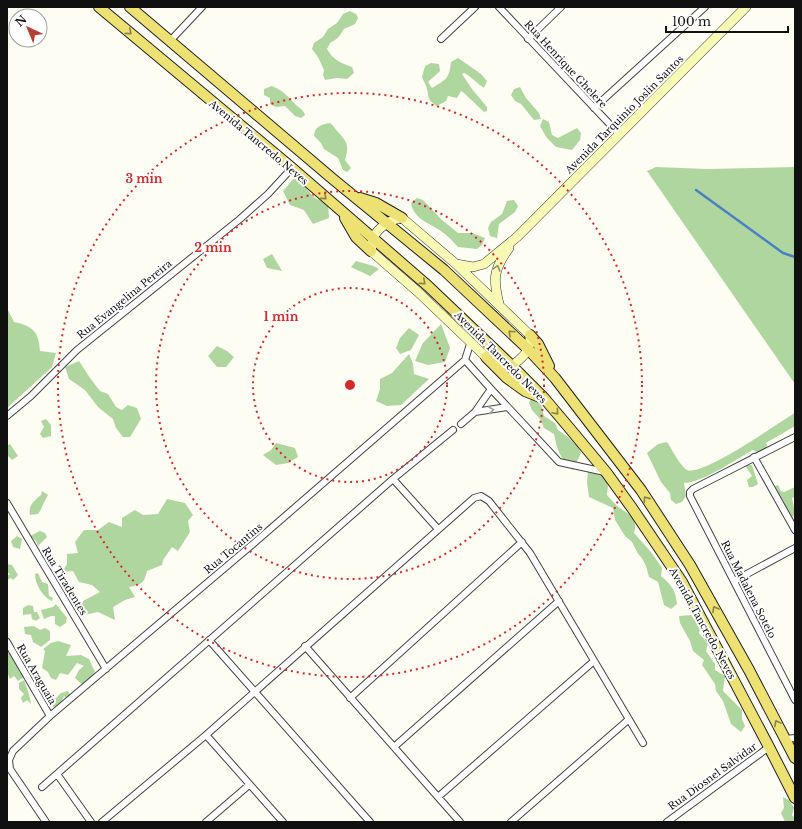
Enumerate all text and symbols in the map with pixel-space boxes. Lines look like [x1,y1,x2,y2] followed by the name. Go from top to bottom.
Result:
[8,8,48,48] north arrow
[666,8,788,34] scale bar
[12,12,30,29] text: N
[672,14,711,29] text: 100 m
[522,18,610,111] street label: Rua Henrique Ghelere
[124,28,131,35] one-way arrow
[562,52,687,177] street label: Avenida Tarquinio Joslin Santos
[206,96,311,188] street label: Avenida Tancredo Neves
[125,171,163,186] text: 3 min
[320,192,327,199] one-way arrow
[194,240,232,255] text: 2 min
[74,257,175,342] street label: Rua Evangelina Pereira
[492,265,501,272] one-way arrow
[418,277,426,284] one-way arrow
[451,308,550,407] street label: Avenida Tancredo Neves
[264,309,299,324] text: 1 min
[508,330,516,338] one-way arrow
[343,378,357,392] centre of rings
[488,406,494,415] one-way arrow
[551,407,558,415] one-way arrow
[644,496,651,503] one-way arrow
[201,520,266,577] street label: Rua Tocantins
[718,538,779,641] street label: Rua Madalena Sotelo
[39,545,90,618] street label: Rua Tiradentes
[666,564,739,682] street label: Avenida Tancredo Neves
[712,606,719,613] one-way arrow
[14,642,59,707] street label: Rua Araguaia
[774,720,782,727] one-way arrow
[665,740,759,813] street label: Rua Diosnel Salvidar

